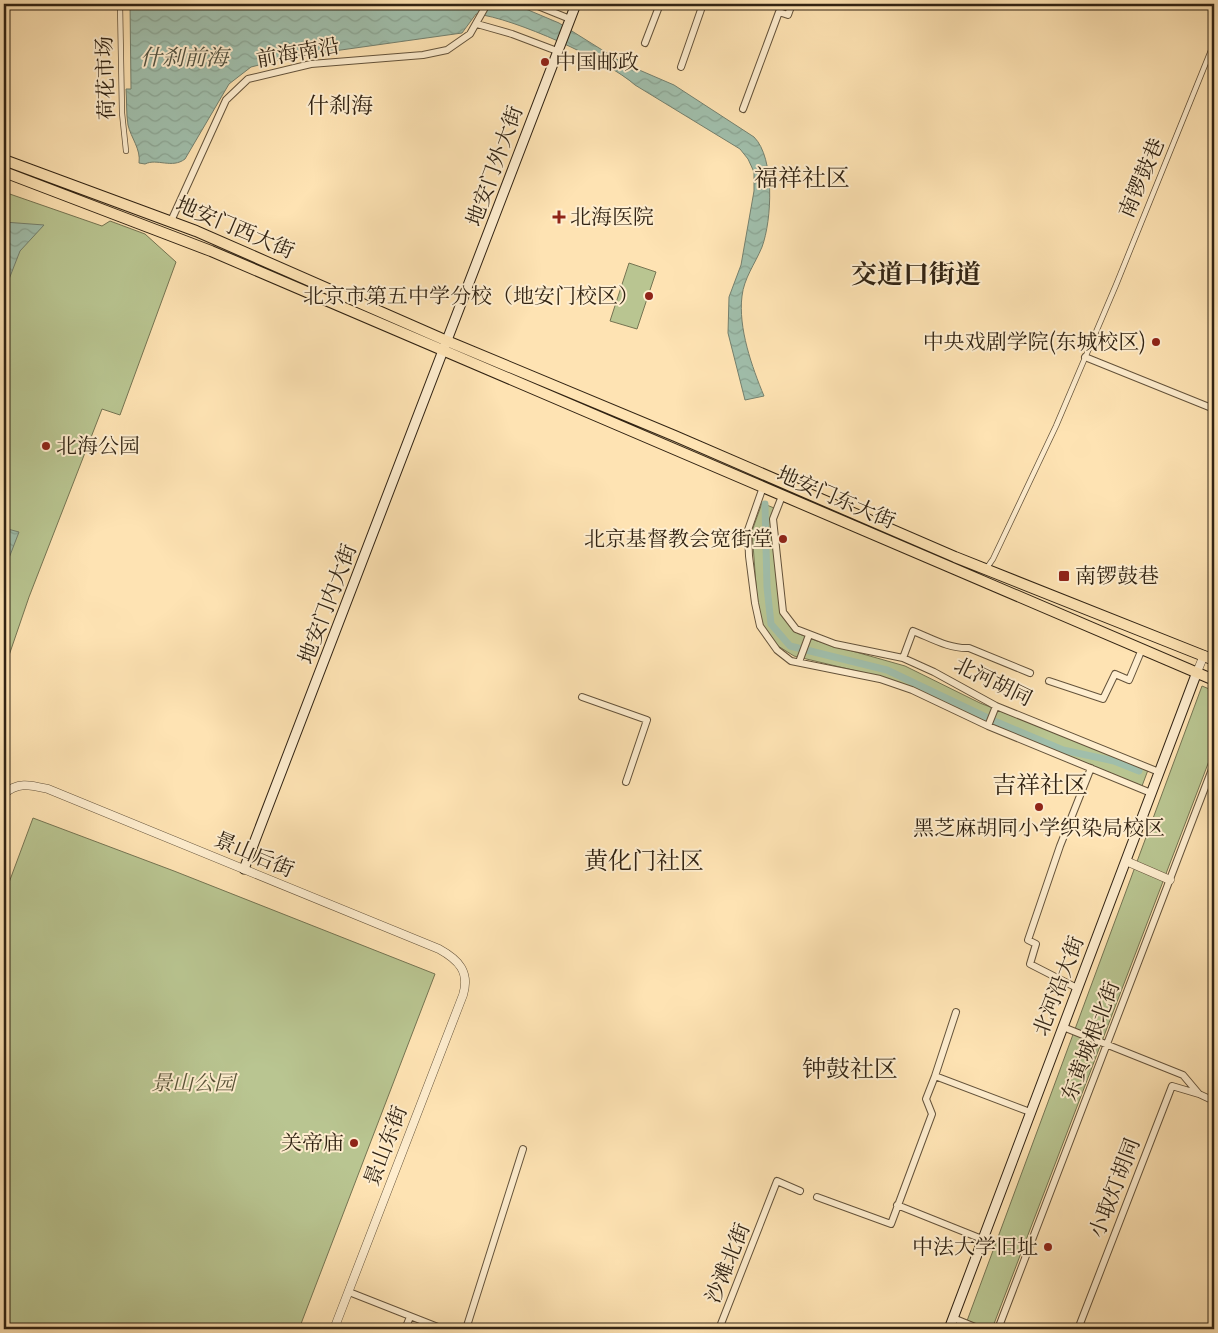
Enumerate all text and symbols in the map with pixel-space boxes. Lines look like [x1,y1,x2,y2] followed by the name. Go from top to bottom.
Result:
[254,31,342,75] street label: 前海南沿
[90,36,122,120] street label: 荷花市场
[140,43,231,73] water label: 什刹前海
[555,48,639,77] place label: 中国邮政
[539,56,551,68] marker: 中国邮政
[307,91,373,121] district label: 什刹海
[460,102,530,230] street label: 地安门外大街
[1112,134,1172,222] street label: 南锣鼓巷
[754,162,850,195] district label: 福祥社区
[171,190,299,266] street label: 地安门西大街
[570,203,654,232] place label: 北海医院
[552,210,566,224] marker: 北海医院
[851,257,981,292] district label: 交道口街道
[303,282,639,311] place label: 北京市第五中学分校（地安门校区）
[643,290,655,302] marker: 北京市第五中学分校（地安门校区）
[923,328,1146,357] place label: 中央戏剧学院(东城校区)
[1150,336,1162,348] marker: 中央戏剧学院(东城校区)
[56,432,140,461] place label: 北海公园
[40,440,52,452] marker: 北海公园
[772,460,900,536] street label: 地安门东大街
[584,525,773,554] place label: 北京基督教会宽街堂
[777,533,789,545] marker: 北京基督教会宽街堂
[292,540,364,668] street label: 地安门内大街
[1075,562,1159,591] place label: 南锣鼓巷
[1057,569,1071,583] marker: 南锣鼓巷
[949,651,1037,713] street label: 北河胡同
[992,769,1088,802] district label: 吉祥社区
[1033,801,1045,813] marker: 黑芝麻胡同小学织染局校区
[913,814,1165,843] place label: 黑芝麻胡同小学织染局校区
[210,825,298,885] street label: 景山后街
[584,845,704,878] district label: 黄化门社区
[1027,932,1091,1040] street label: 北河沿大街
[1055,977,1127,1105] street label: 东黄城根北街
[802,1053,898,1086] district label: 钟鼓社区
[151,1069,238,1098] park label: 景山公园
[357,1102,415,1190] street label: 景山东街
[281,1129,344,1158] place label: 关帝庙
[1083,1134,1147,1242] street label: 小取灯胡同
[348,1137,360,1149] marker: 关帝庙
[699,1219,757,1307] street label: 沙滩北街
[912,1233,1038,1262] place label: 中法大学旧址
[1042,1241,1054,1253] marker: 中法大学旧址

